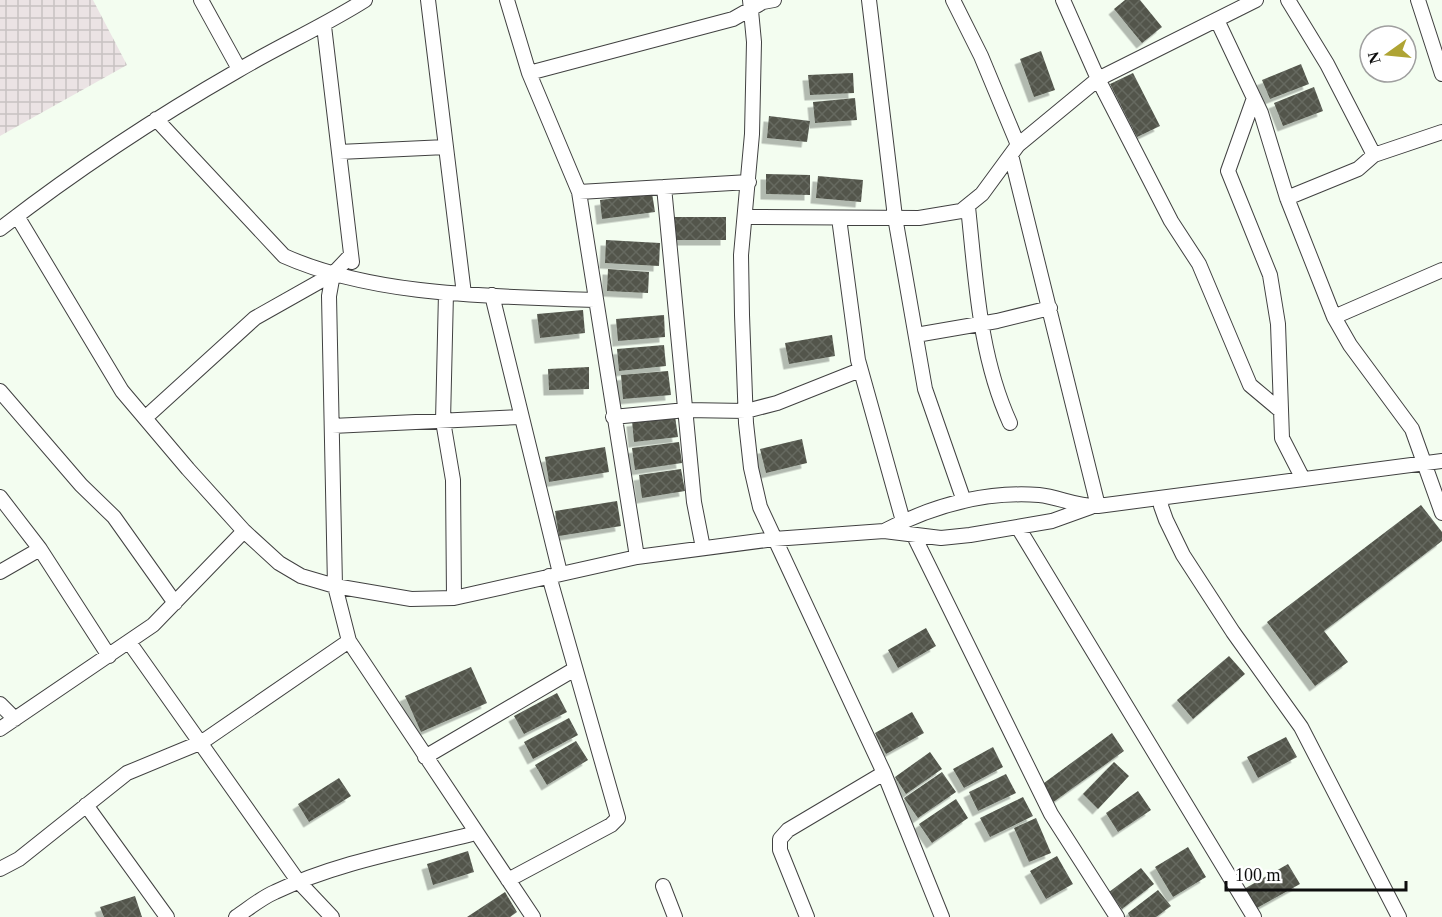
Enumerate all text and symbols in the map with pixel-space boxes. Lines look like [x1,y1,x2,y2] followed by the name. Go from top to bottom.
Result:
[1358,24,1418,84] north arrow
[1364,50,1384,66] text: N
[1226,854,1406,892] scale bar
[1235,865,1281,885] text: 100 m

